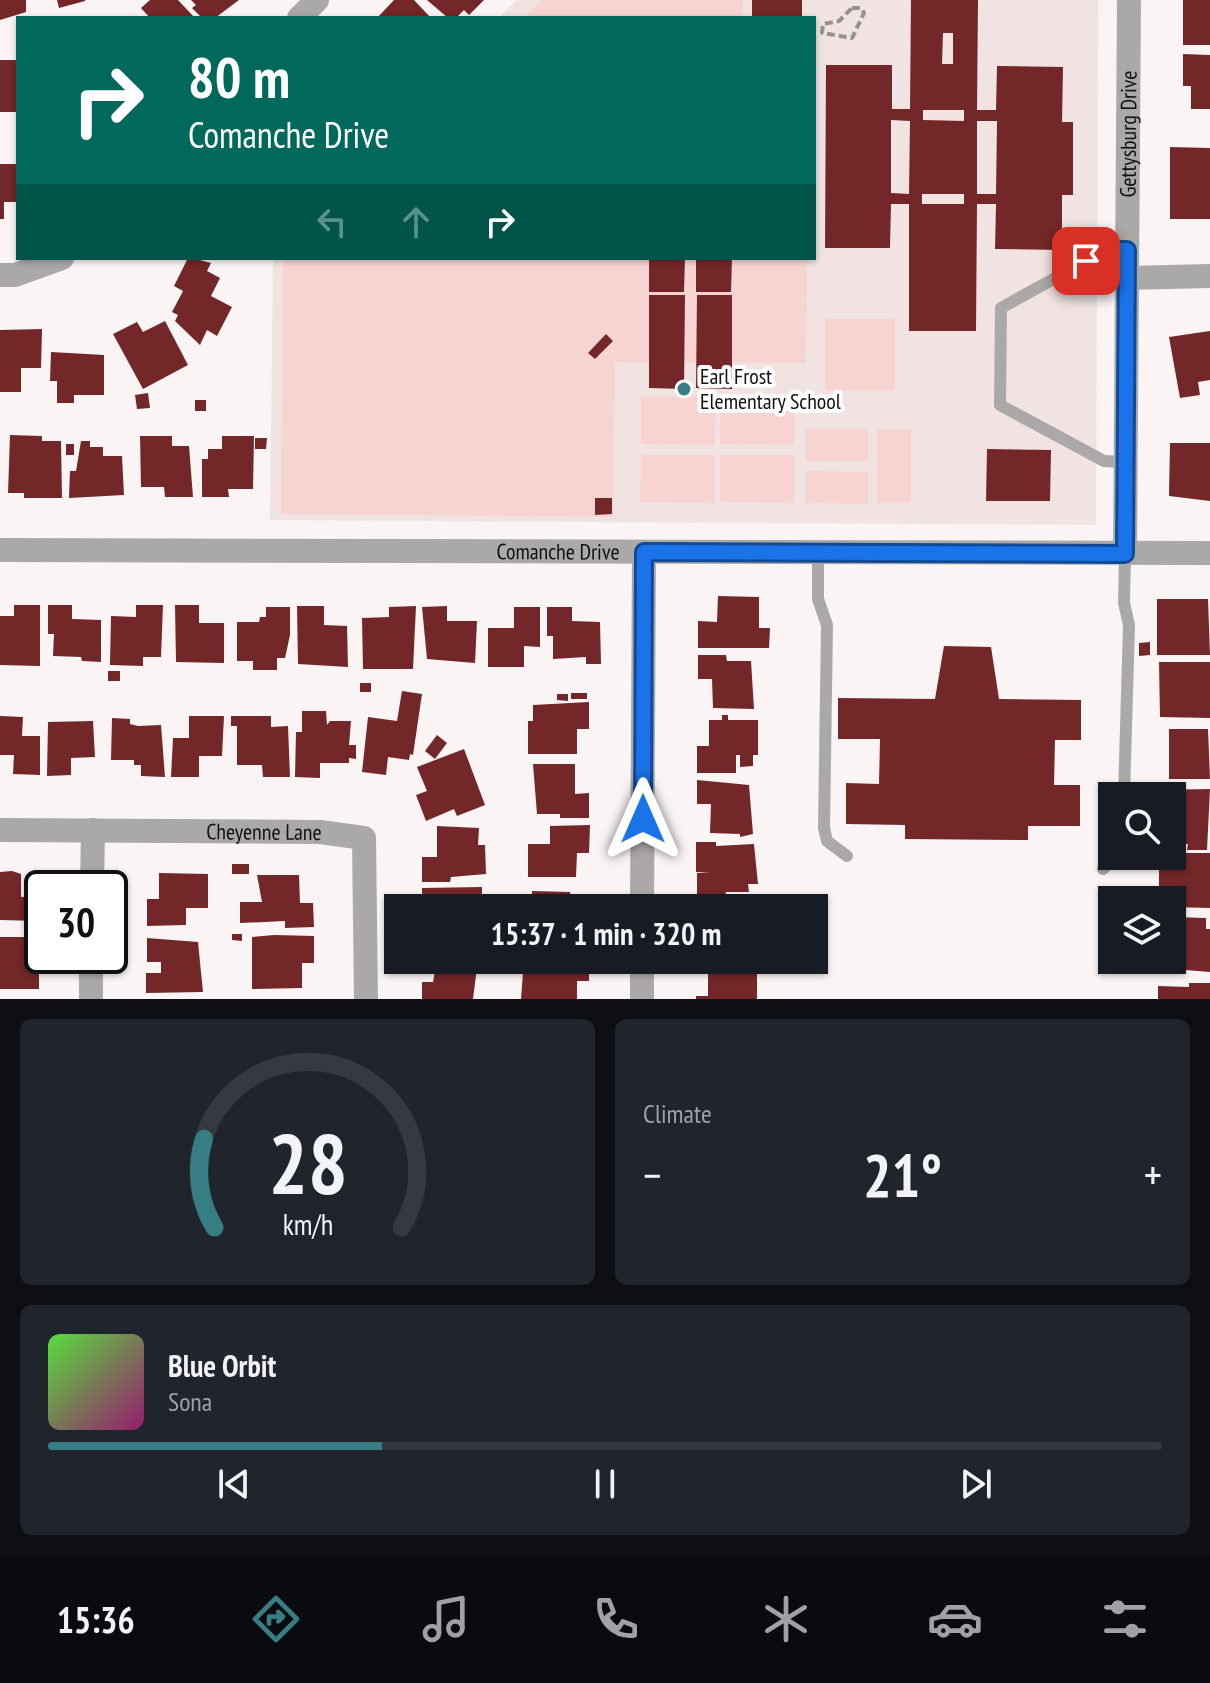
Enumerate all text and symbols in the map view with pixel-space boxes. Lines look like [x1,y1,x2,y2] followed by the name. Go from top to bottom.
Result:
[188,41,290,113] text: 80 m
[56,48,160,152] icon: right
[1114,70,1142,198] street label: Gettysburg Drive
[188,111,389,158] text: Comanche Drive
[310,200,354,244] icon: left
[394,200,438,244] icon: ahead
[478,200,522,244] icon: right
[1052,227,1120,295] pin
[1064,239,1108,283] icon: arrive
[700,362,842,415] place label: Earl Frost Elementary School
[675,380,693,398] marker: Earl Frost Elementary School
[496,537,620,566] street label: Comanche Drive
[601,777,685,861] position arrow
[1098,782,1186,974] map controls
[1098,782,1186,870] button: search
[206,817,322,846] street label: Cheyenne Lane
[24,870,128,974] speed limit sign: 30
[1098,886,1186,974] button: layers
[491,914,721,953] text: 15:37 · 1 min · 320 m
[643,1097,712,1130] text: Climate
[268,1109,347,1217] text: 28
[863,1136,942,1214] text: 21°
[643,1146,661,1203] text: −
[1144,1146,1162,1203] text: +
[282,1206,333,1243] text: km/h
[168,1346,276,1385] text: Blue Orbit
[168,1385,212,1418] text: Sona
[212,1462,256,1506] icon: previous
[583,1462,627,1506] icon: pause
[954,1462,998,1506] icon: next
[248,1591,304,1647] icon: directions
[418,1591,474,1647] icon: music
[588,1591,644,1647] icon: phone
[758,1591,814,1647] icon: climate
[927,1591,983,1647] icon: car
[1097,1591,1153,1647] icon: filters
[57,1596,135,1643] text: 15:36

